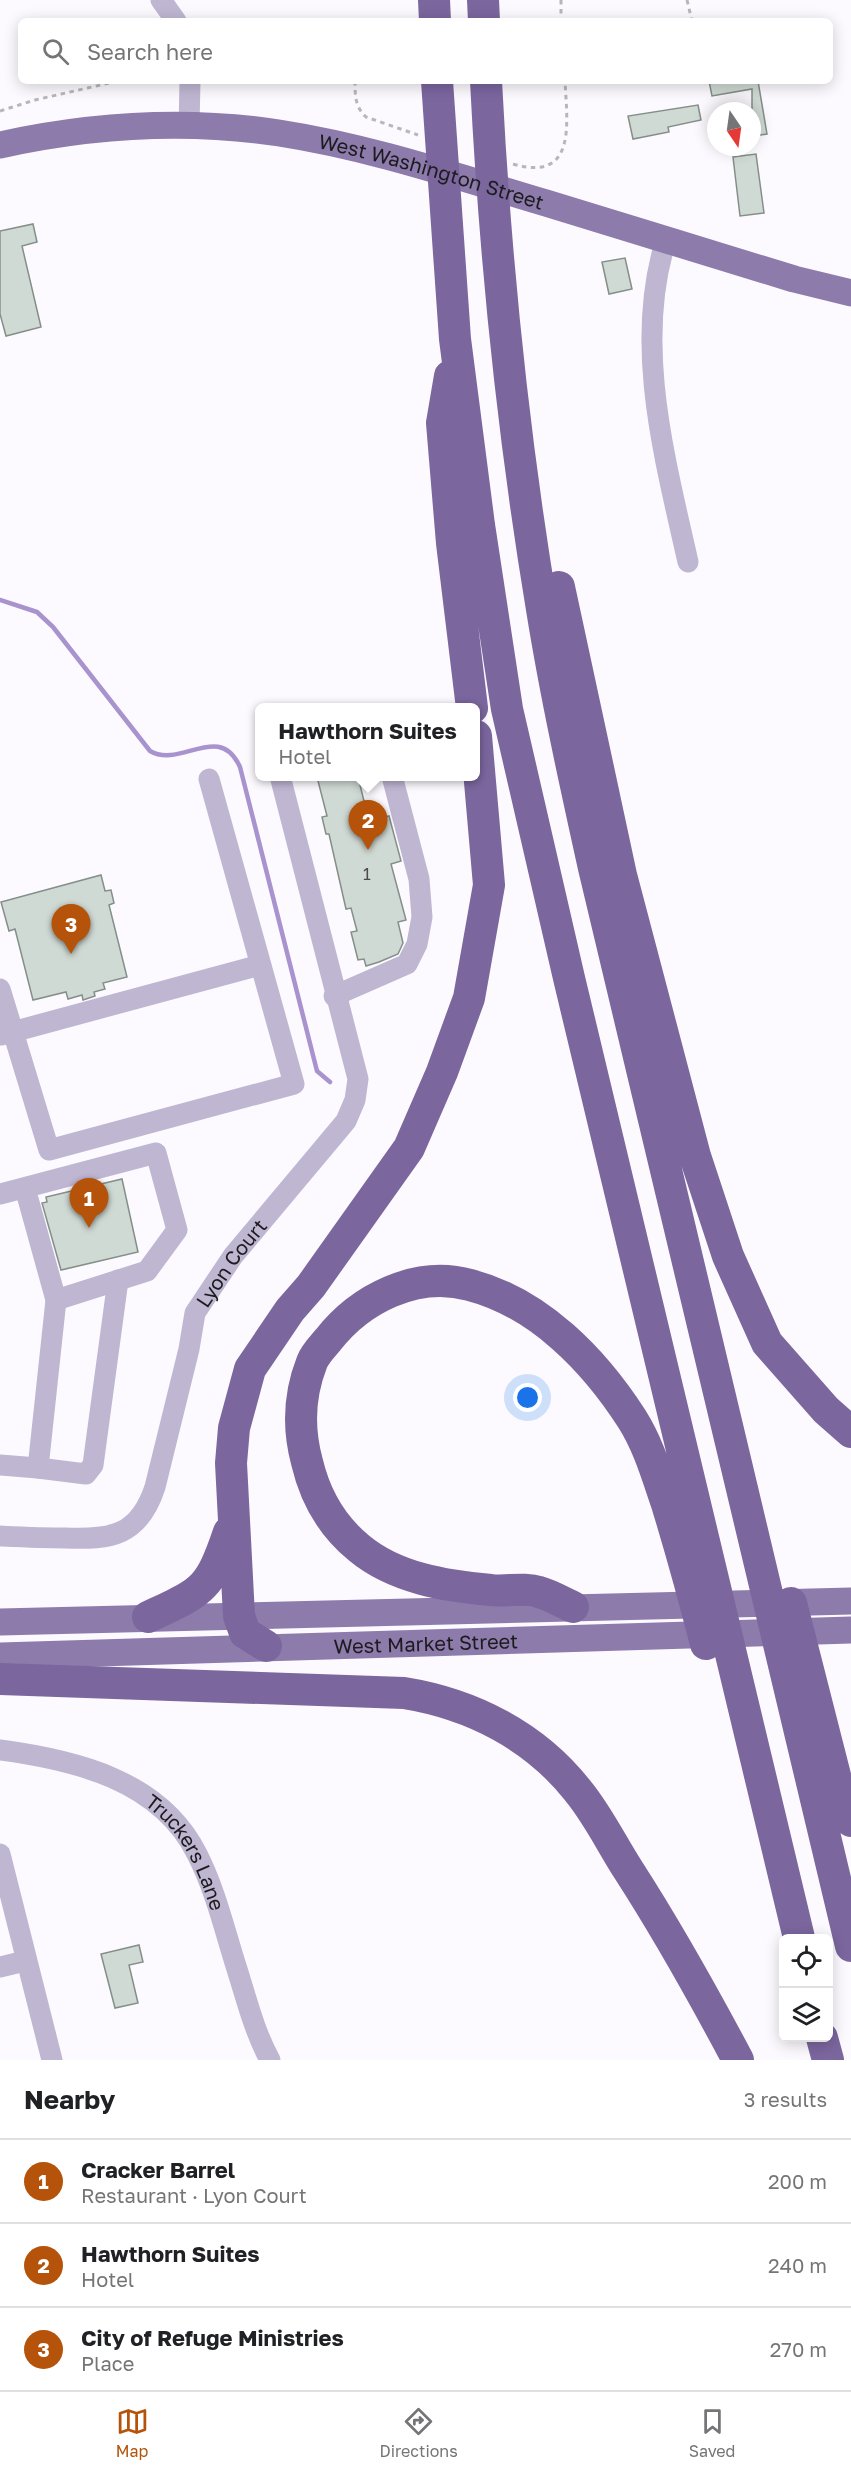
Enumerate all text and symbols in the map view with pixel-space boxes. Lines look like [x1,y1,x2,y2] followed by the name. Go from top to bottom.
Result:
[18,18,833,84] search box
[39,35,72,68] icon: search
[87,38,213,65] text: Search here
[707,102,761,156] north arrow
[317,128,547,214] street label: West Washington Street
[255,703,480,781] popup
[278,717,457,744] text: Hawthorn Suites
[278,744,331,768] text: Hotel
[348,800,388,850] pin: 2
[363,864,371,884] house number: 1
[52,904,90,954] pin: 3
[70,1178,109,1228] pin: 1
[190,1214,271,1312] street label: Lyon Court
[513,1383,542,1412] your location
[333,1628,518,1658] street label: West Market Street
[142,1789,230,1913] street label: Truckers Lane
[779,1934,833,2042] map controls
[779,1934,833,1988] button: locate
[779,1988,833,2042] button: layers
[24,2084,115,2115] text: Nearby
[744,2087,827,2111] text: 3 results
[81,2156,235,2183] text: Cracker Barrel
[38,2169,49,2193] text: 1
[768,2169,827,2193] text: 200 m
[81,2183,307,2207] text: Restaurant · Lyon Court
[81,2240,260,2267] text: Hawthorn Suites
[37,2253,50,2277] text: 2
[768,2253,827,2277] text: 240 m
[81,2267,134,2291] text: Hotel
[81,2324,344,2351] text: City of Refuge Ministries
[37,2337,50,2361] text: 3
[770,2337,827,2361] text: 270 m
[81,2351,134,2375] text: Place
[116,2405,149,2461] tab: Map
[380,2405,458,2461] tab: Directions
[689,2405,735,2461] tab: Saved

